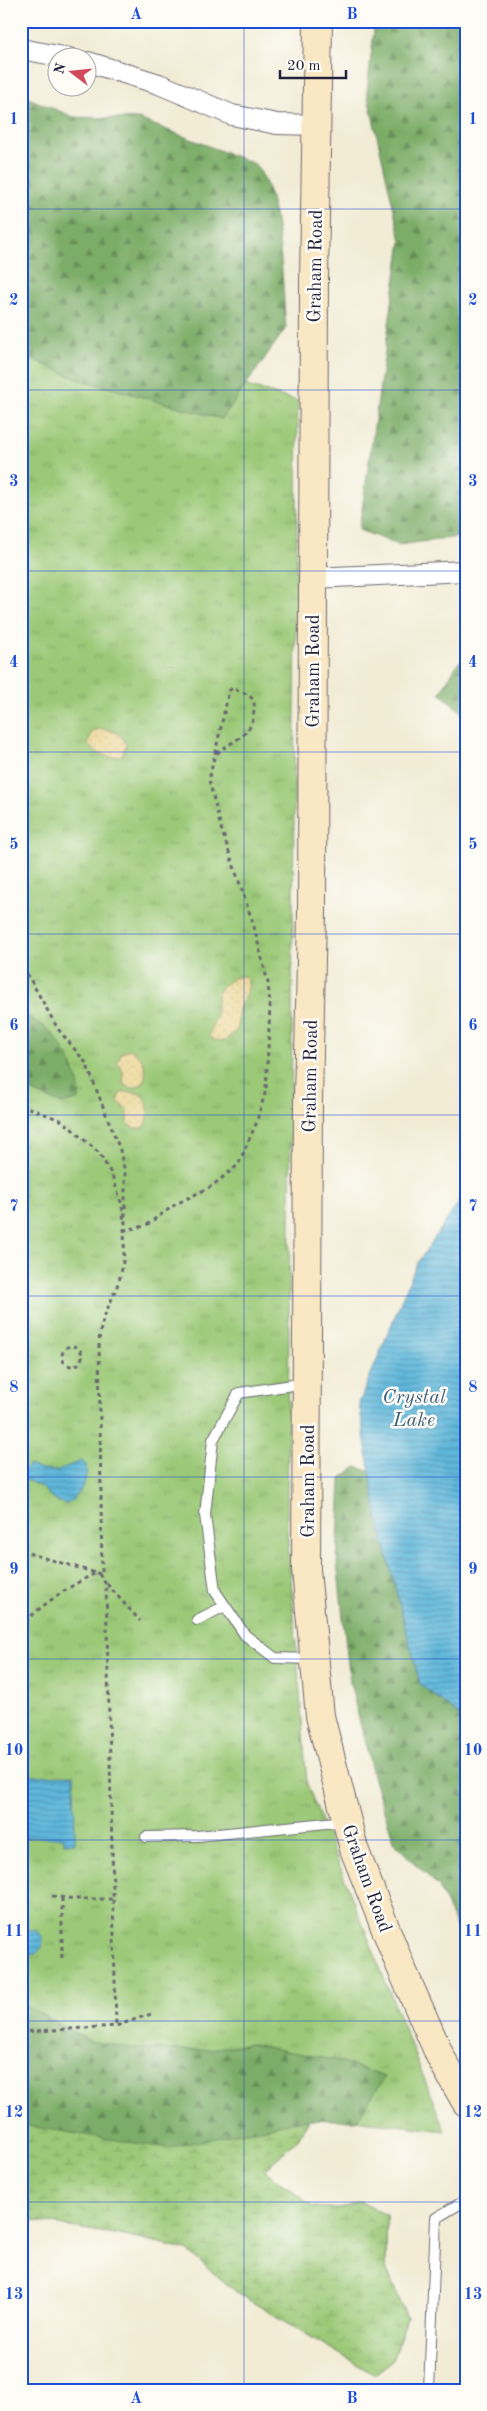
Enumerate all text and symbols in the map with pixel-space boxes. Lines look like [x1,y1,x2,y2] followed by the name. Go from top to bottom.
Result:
[130,7,142,23] text: A
[346,7,358,23] text: B
[48,48,98,98] north arrow
[280,48,346,80] scale bar
[287,59,321,74] text: 20 m
[52,61,69,76] text: N
[9,112,19,128] text: 1
[468,112,478,128] text: 1
[306,209,327,323] street label: Graham Road
[9,293,19,309] text: 2
[468,293,478,309] text: 2
[9,474,19,490] text: 3
[468,474,478,490] text: 3
[305,614,324,728] street label: Graham Road
[9,655,19,671] text: 4
[468,655,478,671] text: 4
[9,837,19,853] text: 5
[468,837,478,853] text: 5
[9,1018,19,1034] text: 6
[468,1018,478,1034] text: 6
[301,1019,322,1133] street label: Graham Road
[9,1199,19,1215] text: 7
[468,1199,478,1215] text: 7
[9,1380,19,1396] text: 8
[468,1380,478,1396] text: 8
[382,1388,446,1431] water label: Crystal Lake
[300,1424,319,1538] street label: Graham Road
[9,1562,19,1578] text: 9
[468,1562,478,1578] text: 9
[5,1743,23,1759] text: 10
[464,1743,482,1759] text: 10
[337,1822,394,1935] street label: Graham Road
[5,1924,23,1940] text: 11
[464,1924,482,1940] text: 11
[5,2105,23,2121] text: 12
[464,2105,482,2121] text: 12
[5,2287,23,2303] text: 13
[464,2287,482,2303] text: 13
[130,2391,142,2407] text: A
[346,2391,358,2407] text: B

